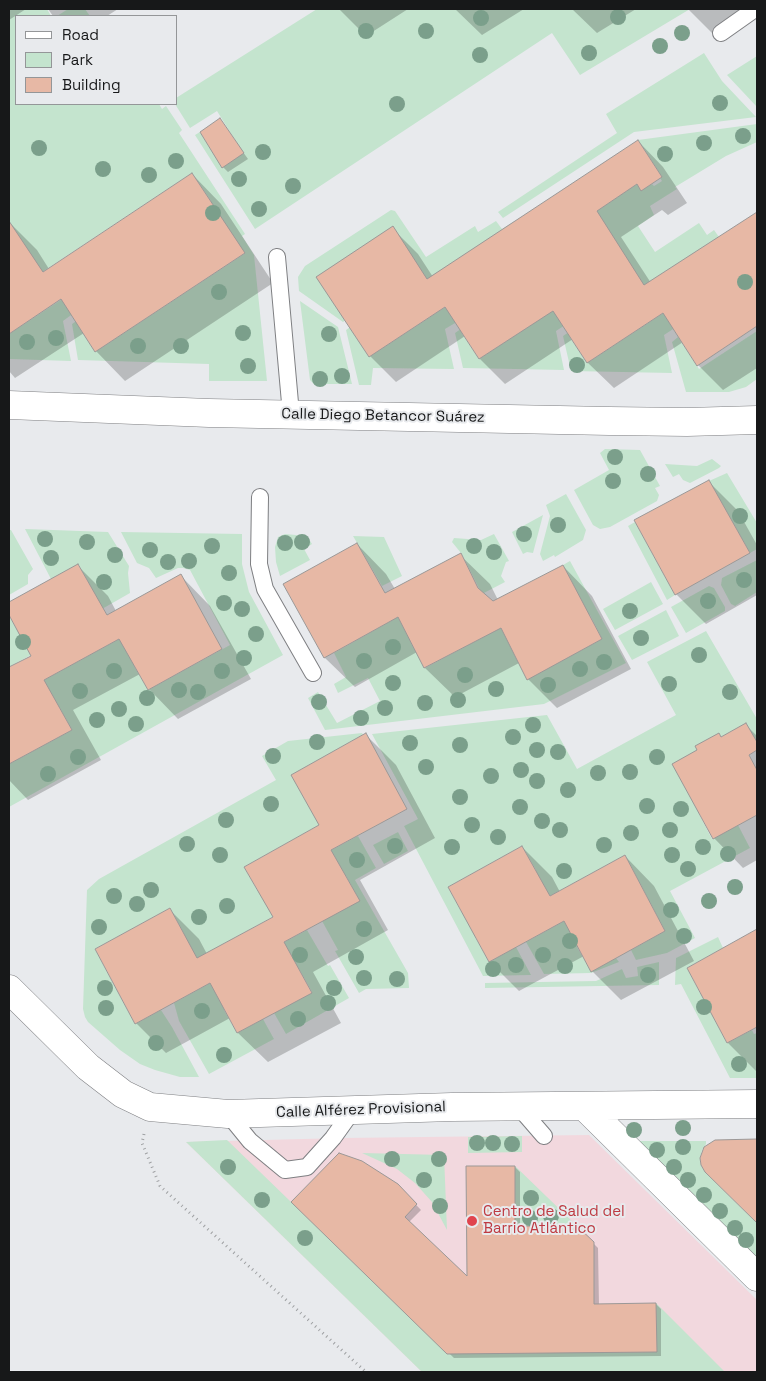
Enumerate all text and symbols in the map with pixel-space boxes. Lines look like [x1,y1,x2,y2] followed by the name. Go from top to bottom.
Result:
[15,15,178,105] legend
[62,25,99,44] text: Road
[62,50,93,69] text: Park
[62,75,121,94] text: Building
[281,405,485,427] street label: Calle Diego Betancor Suárez
[276,1098,446,1122] street label: Calle Alférez Provisional
[483,1203,625,1238] place label: Centro de Salud del Barrio Atlántico
[465,1214,479,1228] marker: Centro de Salud del Barrio Atlántico

